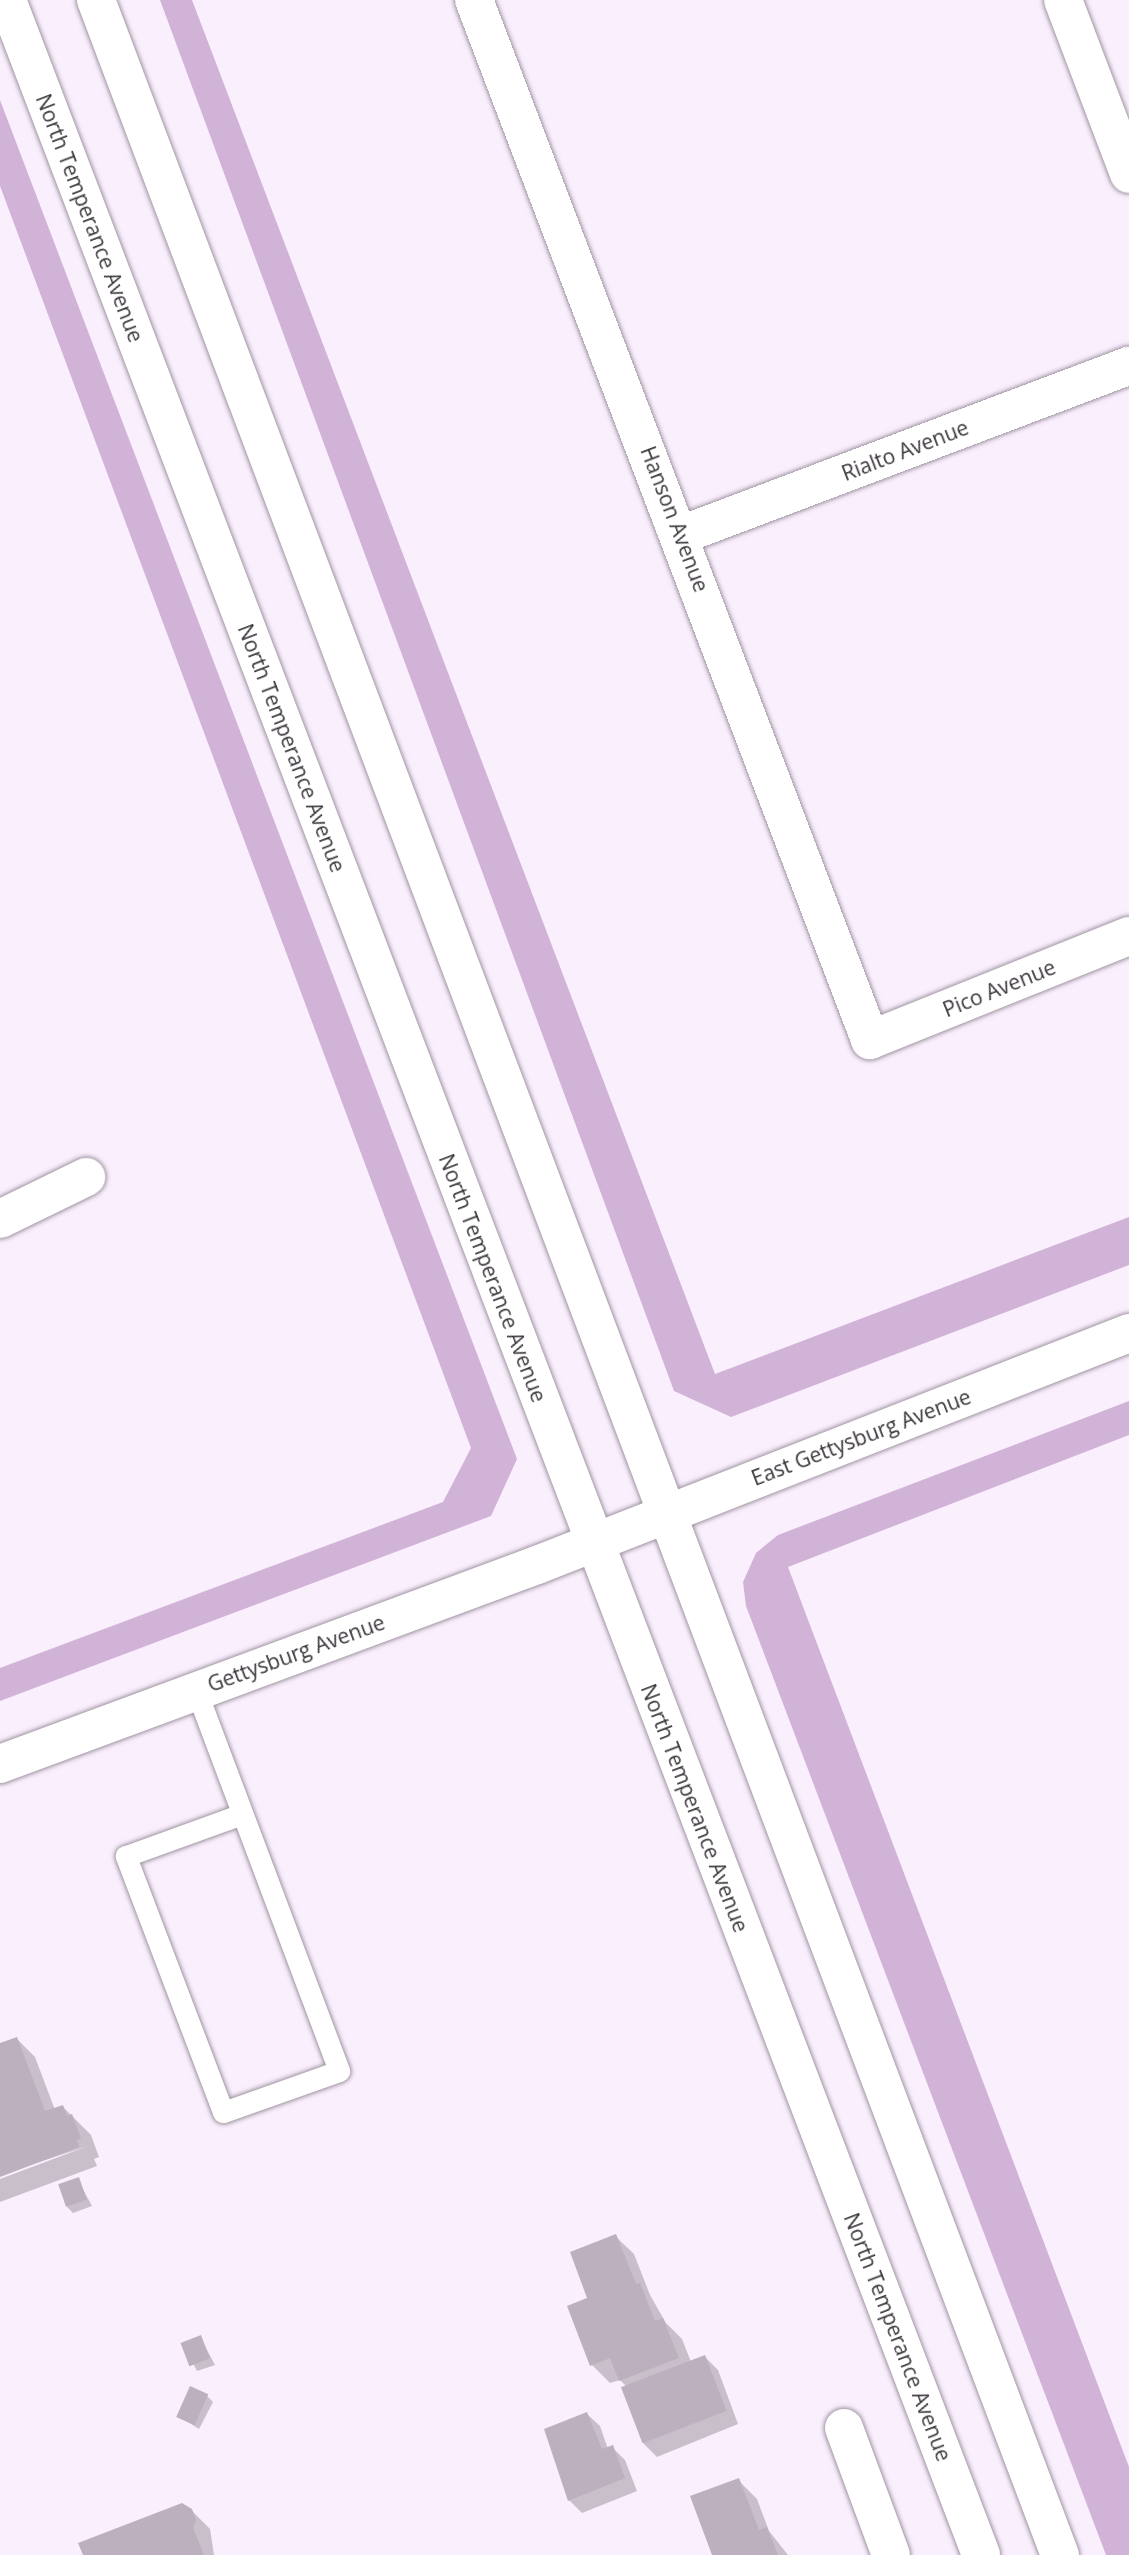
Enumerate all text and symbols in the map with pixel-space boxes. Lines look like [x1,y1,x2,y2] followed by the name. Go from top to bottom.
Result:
[31,90,149,346] street label: North Temperance Avenue
[838,414,972,486] street label: Rialto Avenue
[636,443,714,595] street label: Hanson Avenue
[233,620,351,876] street label: North Temperance Avenue
[939,954,1059,1022] street label: Pico Avenue
[434,1150,552,1406] street label: North Temperance Avenue
[748,1383,974,1491] street label: East Gettysburg Avenue
[204,1609,388,1697] street label: Gettysburg Avenue
[636,1680,754,1936] street label: North Temperance Avenue
[839,2209,957,2465] street label: North Temperance Avenue

